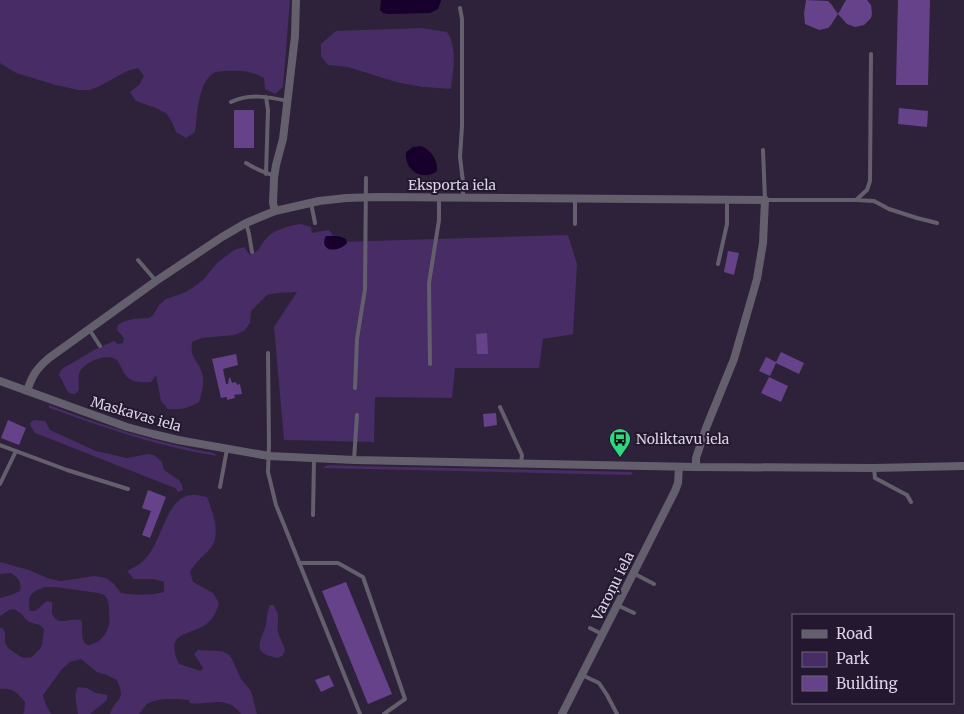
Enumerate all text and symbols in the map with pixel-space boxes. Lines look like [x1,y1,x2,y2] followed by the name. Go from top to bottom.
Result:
[408,176,496,194] street label: Eksporta iela
[89,392,184,436] street label: Maskavas iela
[608,427,632,458] bus stop icon: Noliktavu iela
[636,430,730,448] place label: Noliktavu iela
[588,548,638,624] street label: Varoņu iela
[792,614,954,704] legend
[836,624,872,643] text: Road
[836,649,870,668] text: Park
[836,674,898,693] text: Building

